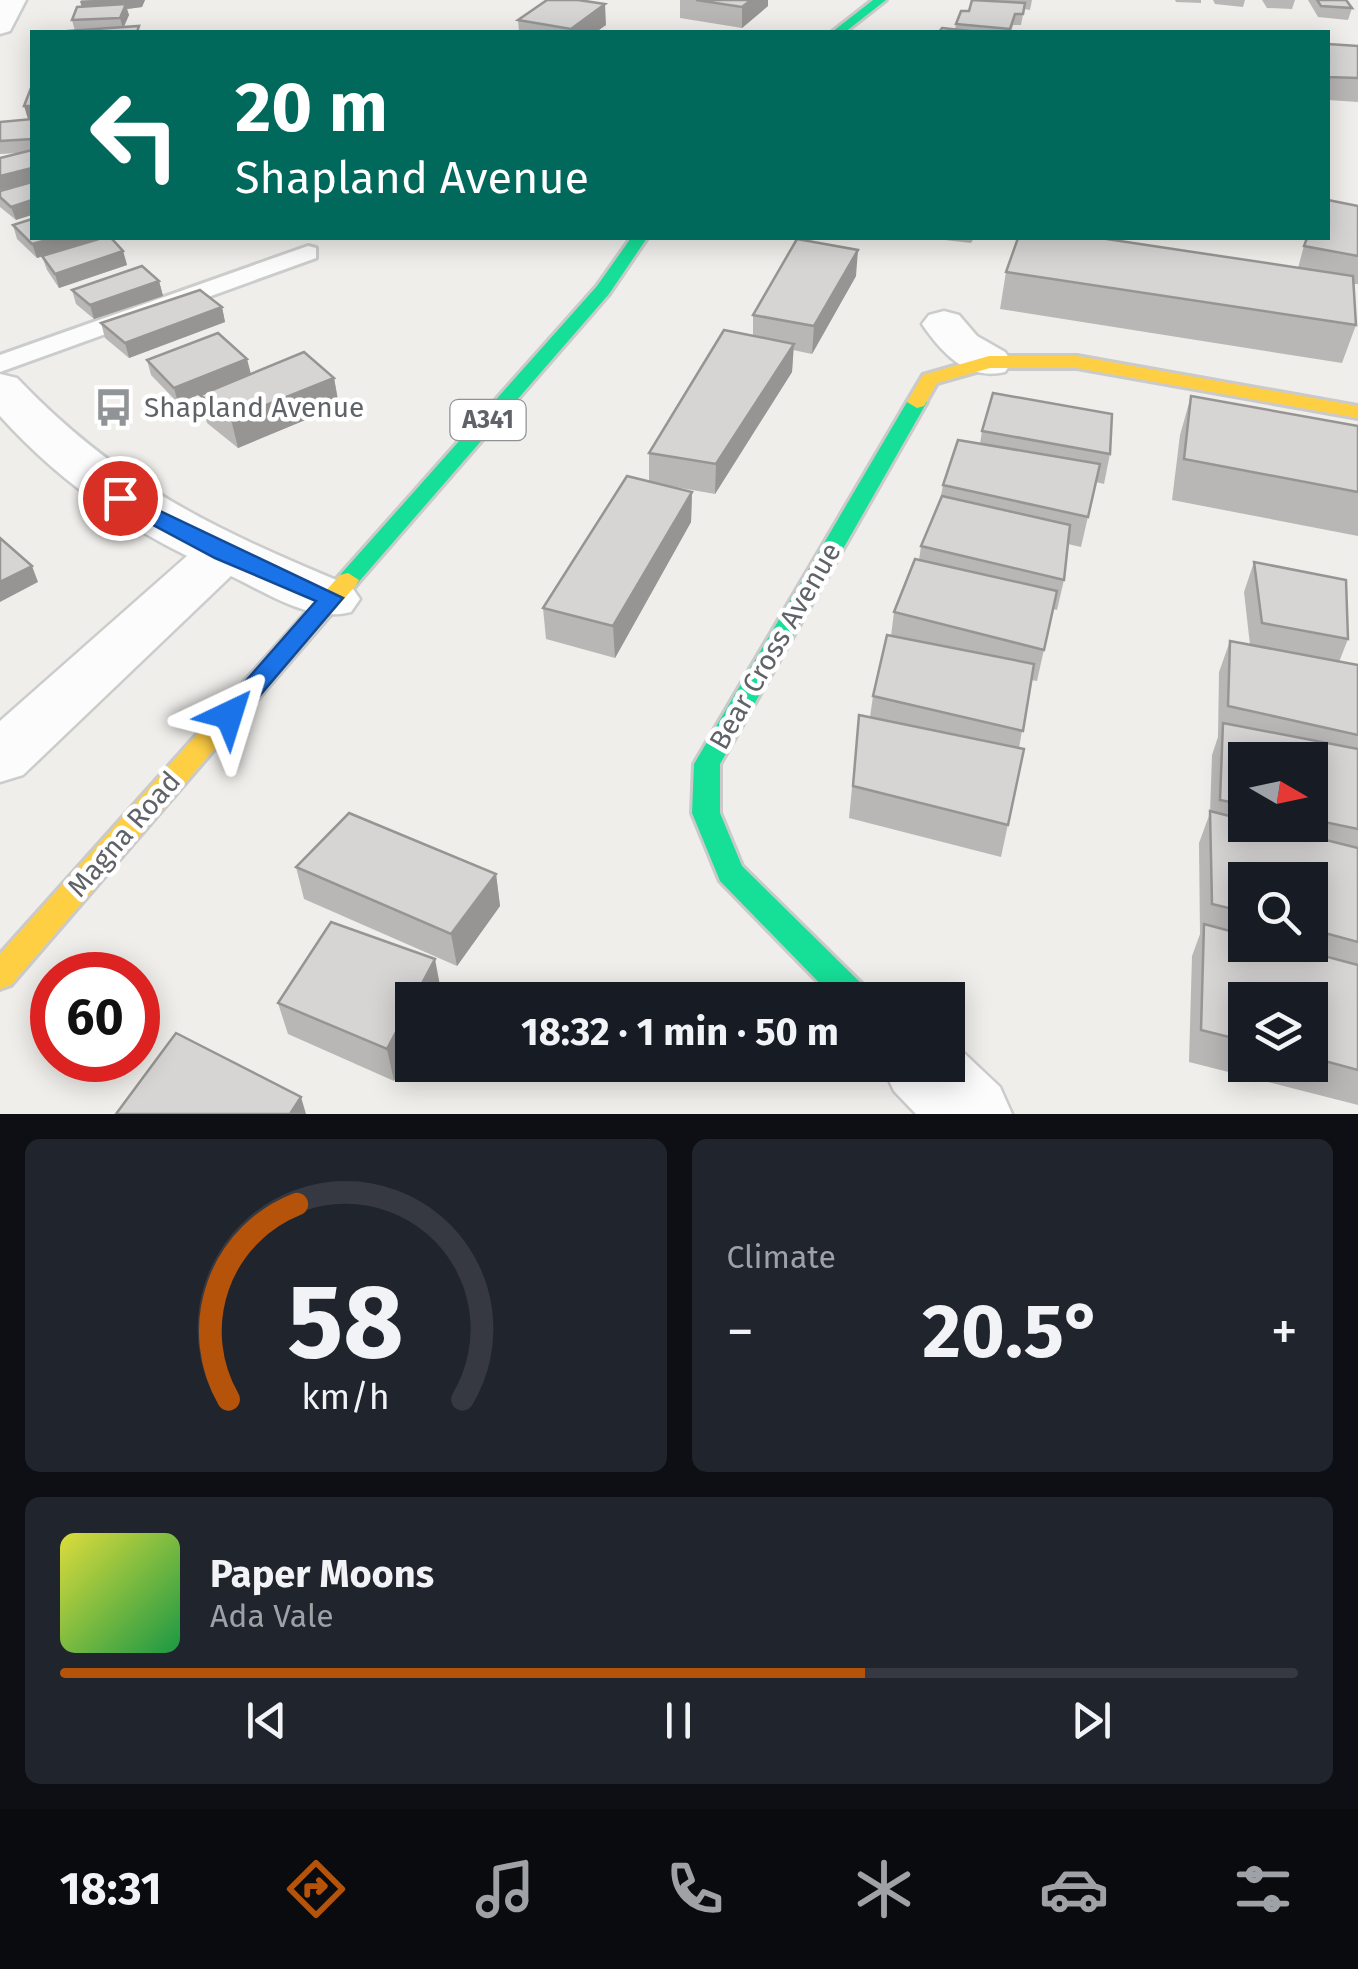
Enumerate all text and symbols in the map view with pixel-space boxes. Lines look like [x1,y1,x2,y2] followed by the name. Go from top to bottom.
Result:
[235,66,388,150] text: 20 m
[70,70,200,200] icon: left
[235,151,589,205] text: Shapland Avenue
[93,386,135,428] bus stop icon: Shapland Avenue
[144,391,364,424] place label: Shapland Avenue
[450,400,526,440] road number: A341
[78,456,163,541] pin
[93,471,148,526] icon: arrive
[702,537,848,755] street label: Bear Cross Avenue
[177,663,281,767] position arrow
[1228,742,1328,842] north arrow
[1228,742,1328,1082] map controls
[61,765,187,903] street label: Magna Road
[1228,862,1328,962] button: search
[30,952,160,1082] speed limit sign: 60
[1228,982,1328,1082] button: layers
[521,1009,839,1055] text: 18:32 · 1 min · 50 m
[727,1238,836,1276] text: Climate
[288,1260,404,1385] text: 58
[922,1287,1102,1377] text: 20.5°
[727,1299,754,1365] text: −
[1271,1299,1298,1365] text: +
[302,1376,390,1418] text: km/h
[210,1551,434,1597] text: Paper Moons
[210,1597,334,1635] text: Ada Vale
[239,1693,294,1748] icon: previous
[651,1693,706,1748] icon: pause
[1064,1693,1119,1748] icon: next
[281,1854,351,1924] icon: directions
[470,1854,540,1924] icon: music
[660,1854,730,1924] icon: phone
[849,1854,919,1924] icon: climate
[1039,1854,1109,1924] icon: car
[1228,1854,1298,1924] icon: filters
[60,1862,162,1916] text: 18:31

